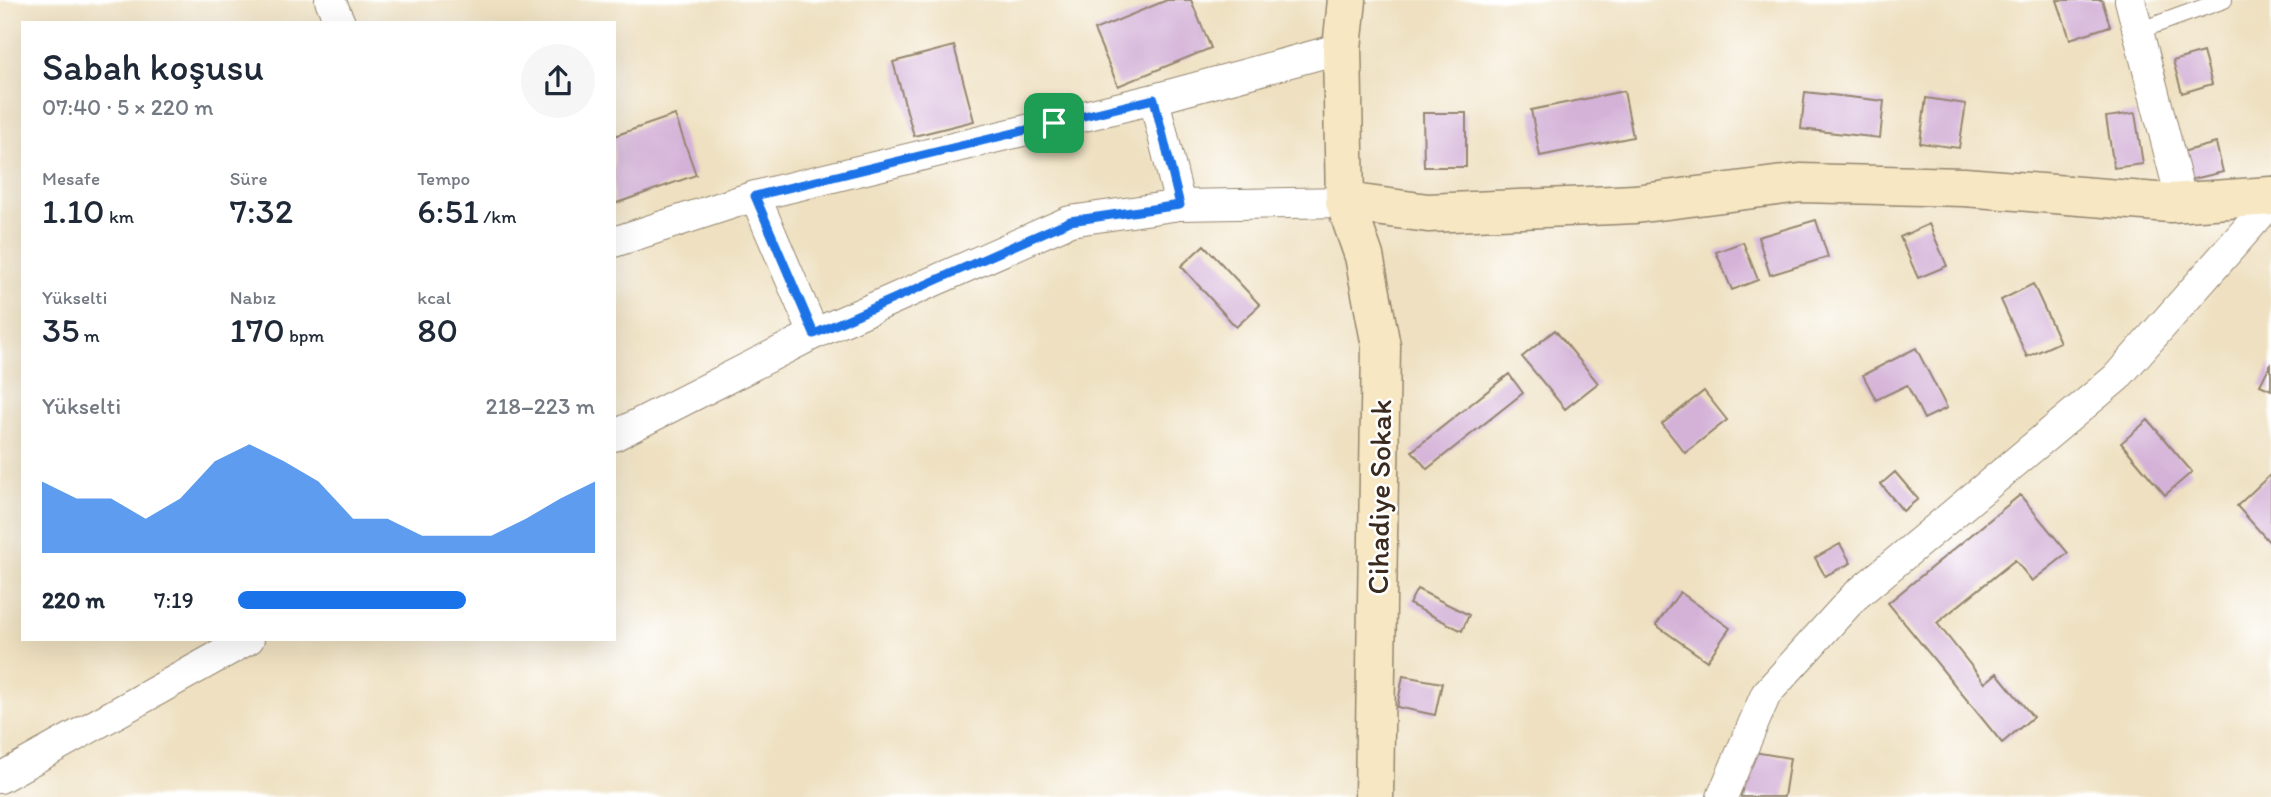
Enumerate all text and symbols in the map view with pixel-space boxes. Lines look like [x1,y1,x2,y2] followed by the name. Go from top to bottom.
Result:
[42,44,264,90] text: Sabah koşusu
[521,44,595,118] button: share
[42,93,214,121] text: 07:40 · 5 × 220 m
[1024,93,1084,153] pin
[1035,104,1073,142] icon: arrive
[42,167,100,190] text: Mesafe
[230,167,267,190] text: Süre
[417,167,470,190] text: Tempo
[42,190,105,232] text: 1.10
[230,190,293,232] text: 7:32
[417,190,479,232] text: 6:51
[105,205,134,228] text: km
[479,205,516,228] text: /km
[42,286,107,309] text: Yükselti
[230,286,276,309] text: Nabız
[417,286,451,309] text: kcal
[42,309,79,351] text: 35
[230,309,285,351] text: 170
[417,309,458,351] text: 80
[79,324,100,347] text: m
[285,324,324,347] text: bpm
[42,392,121,420] text: Yükselti
[486,392,595,420] text: 218–223 m
[1359,399,1399,595] street label: Cihadiye Sokak
[42,586,105,614] text: 220 m
[154,586,194,614] text: 7:19

